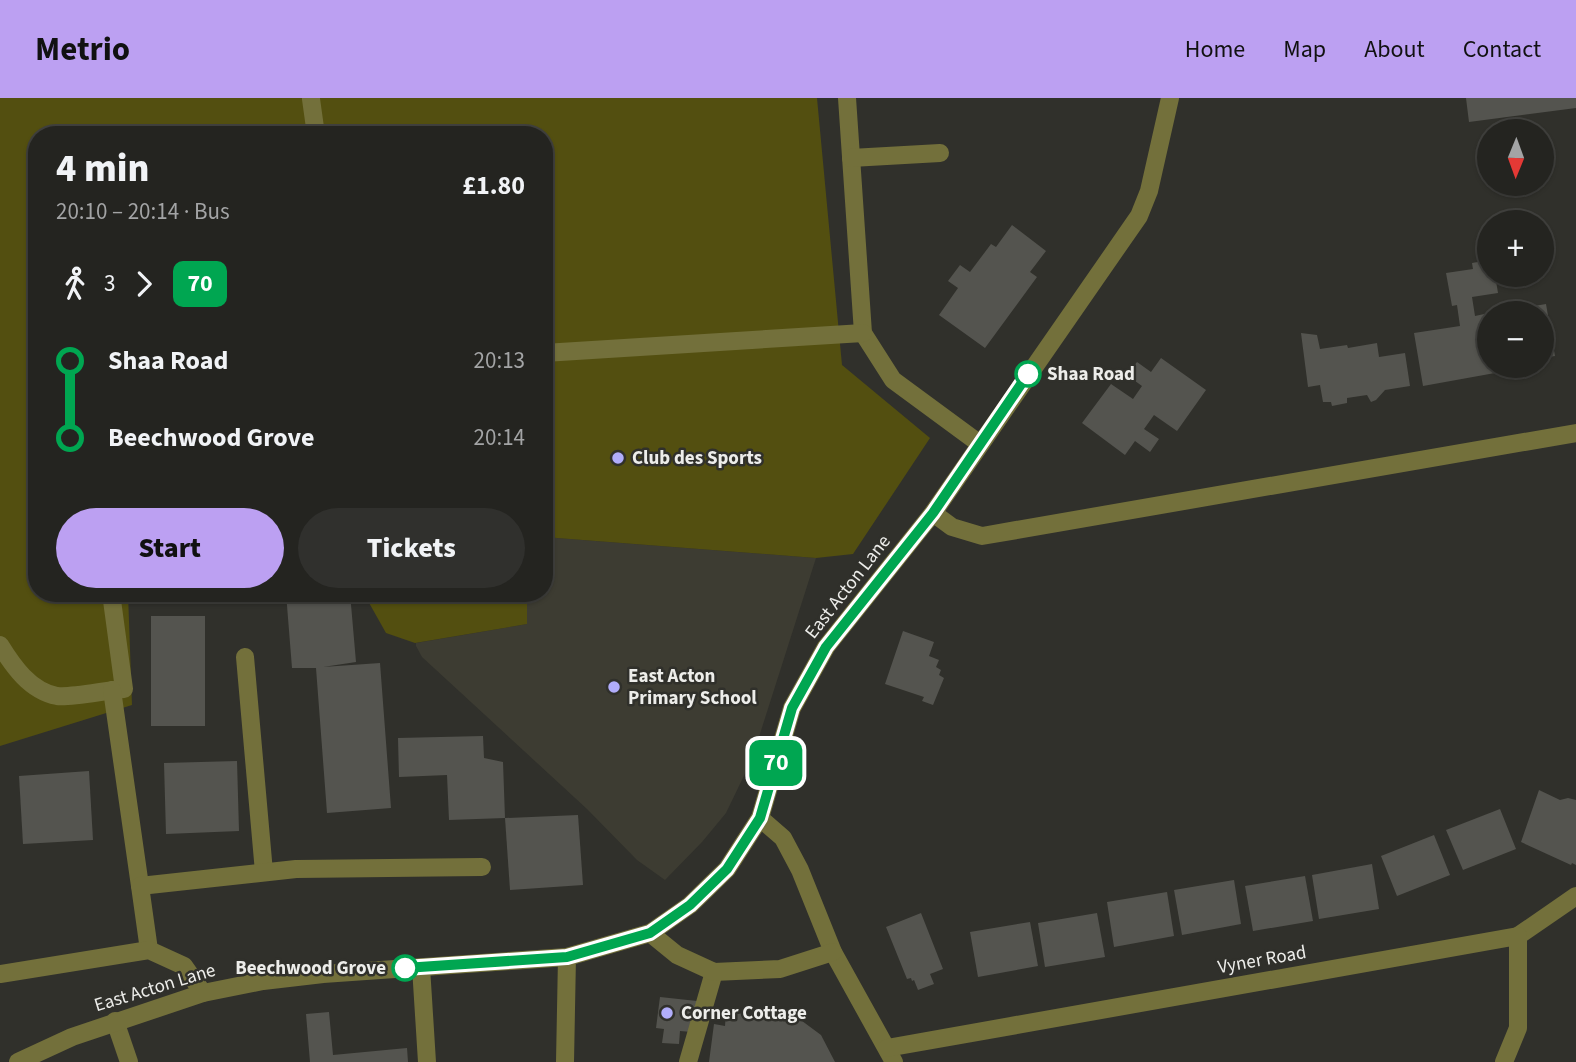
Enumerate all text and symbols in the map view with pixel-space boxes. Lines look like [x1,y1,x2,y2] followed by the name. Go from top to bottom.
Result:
[35,26,130,73] text: Metrio
[1185,32,1245,67] text: Home
[1283,32,1326,67] text: Map
[1364,32,1425,67] text: About
[1463,32,1541,67] text: Contact
[1477,119,1554,196] north arrow
[1477,119,1554,378] map controls
[56,142,149,196] text: 4 min
[462,167,525,204] text: £1.80
[56,195,230,228] text: 20:10 – 20:14 · Bus
[1477,210,1554,287] button: +
[56,265,94,303] icon: walk
[125,265,163,303] icon: forward
[187,266,213,301] text: 70
[104,267,115,300] text: 3
[1477,301,1554,378] button: −
[108,342,228,379] text: Shaa Road
[474,344,525,377] text: 20:13
[1015,361,1041,387] marker: Shaa Road
[1047,361,1135,388] place label: Shaa Road
[108,419,314,456] text: Beechwood Grove
[474,421,525,454] text: 20:14
[632,445,762,472] place label: Club des Sports
[610,450,626,466] marker: Club des Sports
[56,508,284,588] button: Start
[298,508,525,588] button: Tickets
[799,529,897,645] street label: East Acton Lane
[628,663,757,712] place label: East Acton Primary School
[606,679,622,695] marker: East Acton Primary School
[744,740,808,786] line badge: 70
[763,745,789,780] text: 70
[1216,939,1308,981] street label: Vyner Road
[235,955,386,982] place label: Beechwood Grove
[392,955,418,981] marker: Beechwood Grove
[91,957,219,1019] street label: East Acton Lane
[681,1000,807,1027] place label: Corner Cottage
[659,1005,675,1021] marker: Corner Cottage

